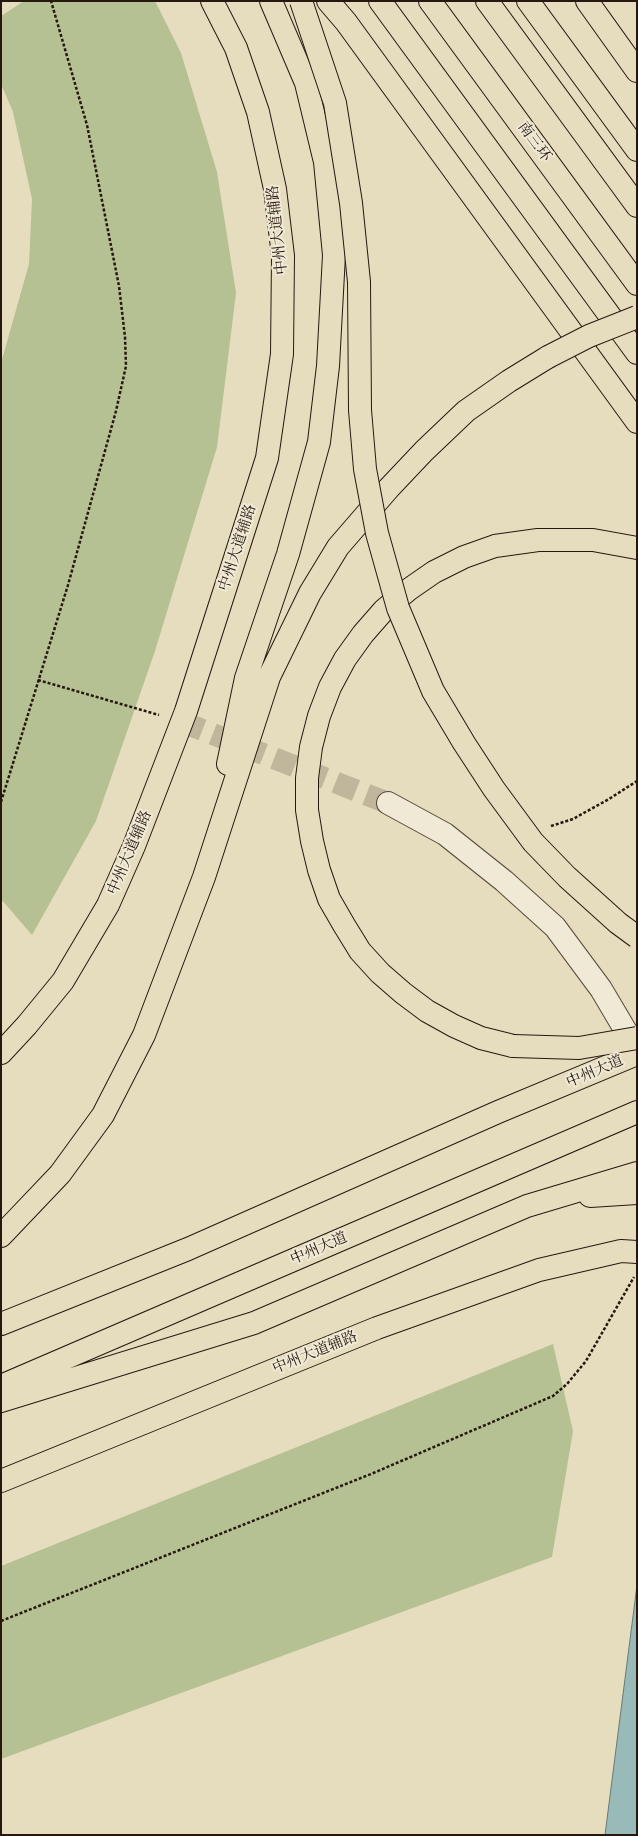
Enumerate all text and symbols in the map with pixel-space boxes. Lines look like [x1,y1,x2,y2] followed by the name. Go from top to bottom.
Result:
[513,119,555,165] street label: 南三环
[264,184,292,276] street label: 中州大道辅路
[216,502,260,594] street label: 中州大道辅路
[104,808,156,898] street label: 中州大道辅路
[564,1052,626,1092] street label: 中州大道
[288,1229,350,1269] street label: 中州大道
[270,1328,360,1378] street label: 中州大道辅路

